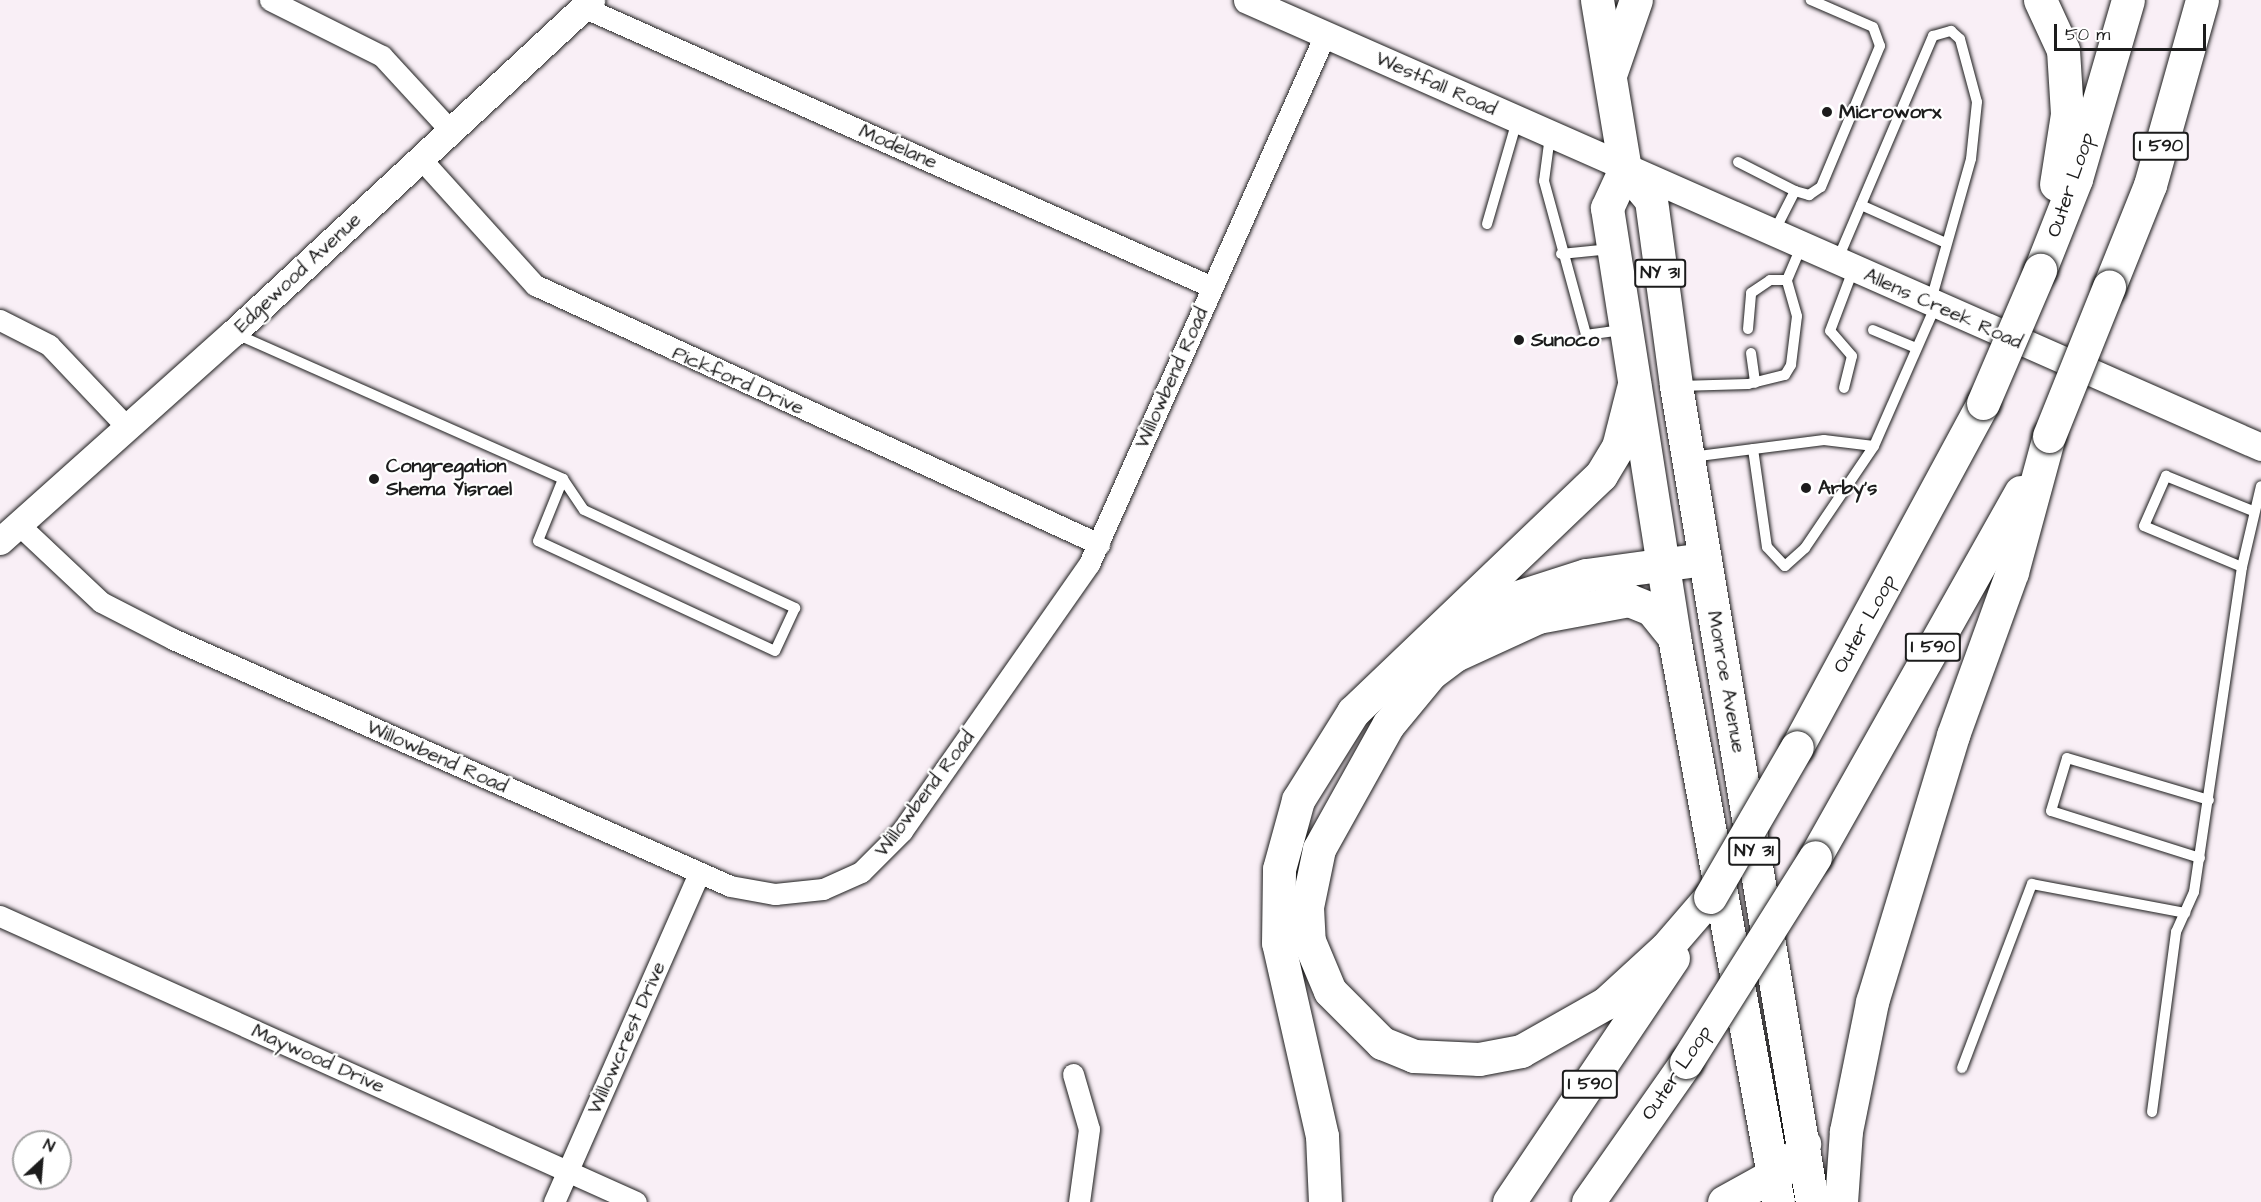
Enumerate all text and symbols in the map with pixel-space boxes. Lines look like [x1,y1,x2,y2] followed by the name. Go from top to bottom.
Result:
[2057,12,2208,50] scale bar
[2065,22,2110,47] text: 50 m
[1372,47,1500,121] street label: Westfall Road
[1839,100,1941,124] place label: Microworx
[1820,105,1834,119] marker: Microworx
[855,119,941,175] street label: Modelane
[2042,130,2100,240] street label: Outer Loop
[2132,131,2190,161] road number: I 590
[229,208,367,338] street label: Edgewood Avenue
[1633,258,1687,288] road number: NY 31
[1860,263,2026,355] street label: Allens Creek Road
[1130,304,1214,452] street label: Willowbend Road
[1531,328,1599,352] place label: Sunoco
[1512,333,1526,347] marker: Sunoco
[669,341,807,421] street label: Pickford Drive
[386,455,512,502] place label: Congregation Shema Yisrael
[367,472,381,486] marker: Congregation Shema Yisrael
[1818,476,1877,500] place label: Arby's
[1799,481,1813,495] marker: Arby's
[1828,571,1902,677] street label: Outer Loop
[1702,609,1750,755] street label: Monroe Avenue
[1904,632,1962,662] road number: I 590
[363,715,511,799] street label: Willowbend Road
[870,726,980,862] street label: Willowbend Road
[1727,836,1781,866] road number: NY 31
[583,958,671,1118] street label: Willowcrest Drive
[248,1019,388,1099] street label: Maywood Drive
[1637,1021,1717,1125] street label: Outer Loop
[1562,1069,1618,1099] road number: I 590
[12,1130,72,1190] north arrow
[40,1134,58,1158] text: N

